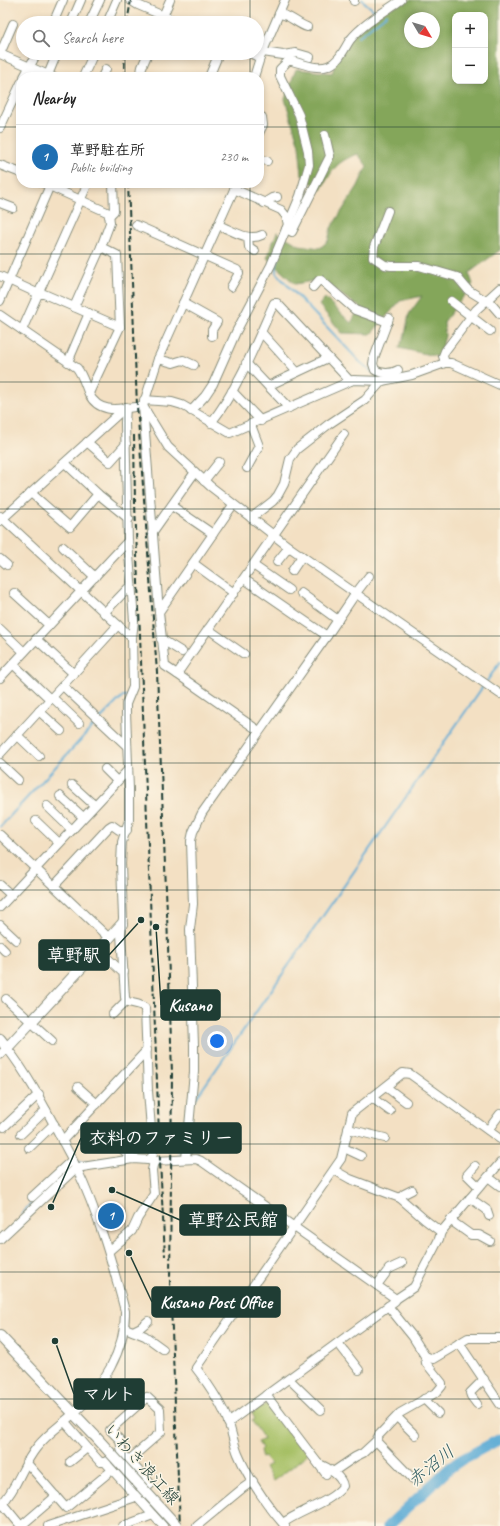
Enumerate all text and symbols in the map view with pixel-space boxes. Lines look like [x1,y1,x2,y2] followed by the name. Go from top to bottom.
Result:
[404,12,440,48] north arrow
[452,12,488,84] map controls
[452,12,488,48] button: +
[16,16,264,60] search box
[30,27,52,49] icon: search
[62,29,123,48] text: Search here
[452,48,488,84] button: −
[32,88,75,109] text: Nearby
[70,141,145,160] text: 草野駐在所
[42,149,48,165] text: 1
[220,149,248,165] text: 230 m
[70,160,132,176] text: Public building
[39,940,109,970] callout: 草野駅
[47,944,101,966] text: 草野駅
[161,990,220,1020] callout: Kusano
[168,994,213,1016] text: Kusano
[207,1031,227,1051] your location
[81,1123,241,1153] callout: 衣料のファミリー
[89,1127,233,1149] text: 衣料のファミリー
[98,1201,124,1231] pin: 1
[180,1205,286,1235] callout: 草野公民館
[188,1209,278,1231] text: 草野公民館
[152,1287,280,1317] callout: Kusano Post Office
[160,1291,274,1313] text: Kusano Post Office
[74,1379,144,1409] callout: マルト
[82,1383,136,1405] text: マルト
[100,1419,184,1509] street label: いわき浪江線
[403,1440,459,1492] water label: 赤沼川

